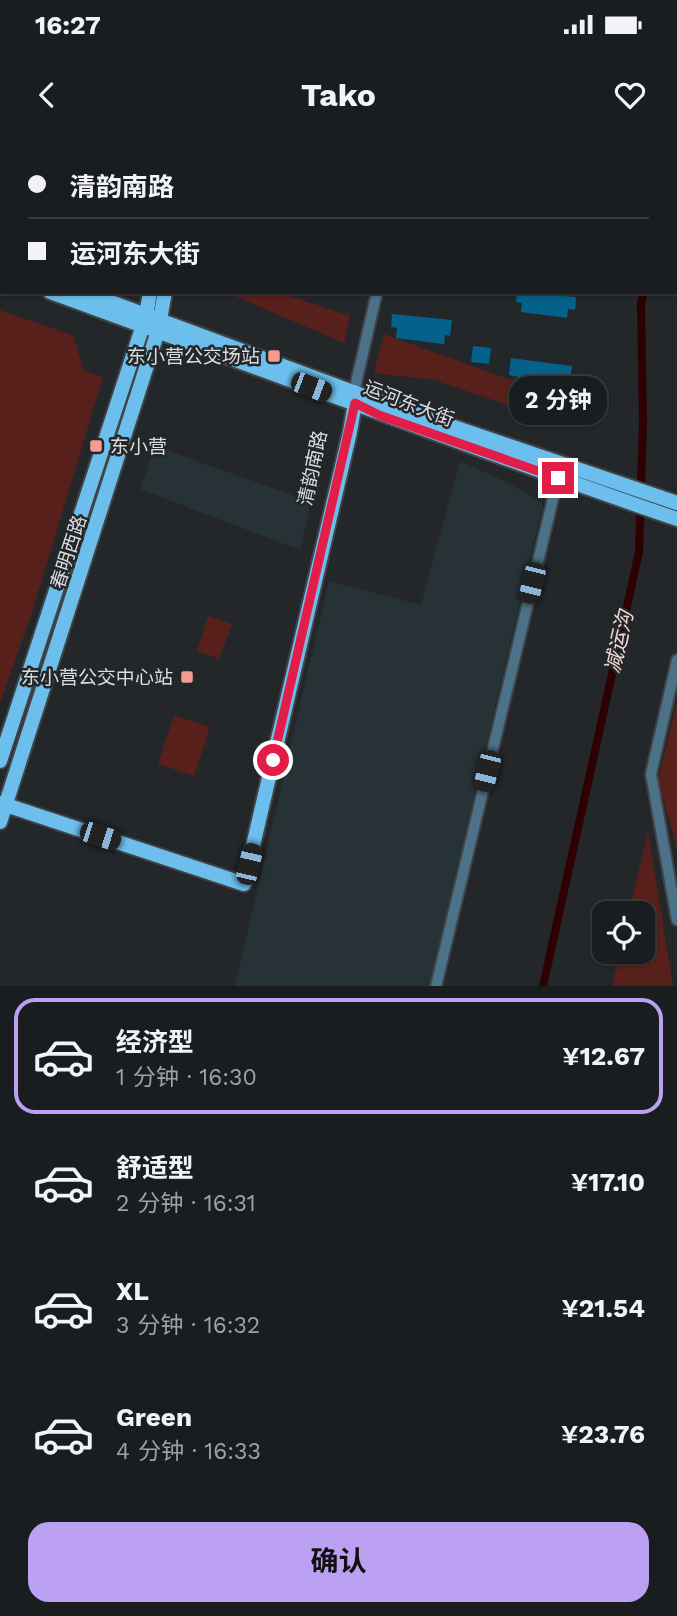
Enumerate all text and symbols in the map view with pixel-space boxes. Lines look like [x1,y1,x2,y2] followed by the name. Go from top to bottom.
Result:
[35,10,101,40] text: 16:27
[28,76,66,114] icon: back
[301,76,376,114] text: Tako
[611,76,649,114] icon: heart
[70,172,174,202] text: 清韵南路
[70,239,200,269] text: 运河东大街
[127,345,260,368] place label: 东小营公交场站
[266,348,282,364] marker: 东小营公交场站
[288,370,335,404] car
[360,376,457,431] street label: 运河东大街
[509,376,607,426] callout: 2 分钟
[525,387,591,414] text: 2 分钟
[293,429,332,508] street label: 清韵南路
[110,435,167,458] place label: 东小营
[88,438,104,454] marker: 东小营
[542,462,574,494] route end
[46,512,91,592] street label: 春明西路
[517,560,548,606] car
[599,606,638,675] water label: 减运沟
[21,666,173,689] place label: 东小营公交中心站
[179,669,195,685] marker: 东小营公交中心站
[257,744,289,776] route start
[472,748,503,794] car
[77,820,124,852] car
[235,841,264,887] car
[592,901,655,964] map controls
[592,901,655,964] button: locate
[32,1025,95,1088] icon: car
[116,1027,194,1057] text: 经济型
[562,1041,645,1071] text: ¥12.67
[116,1064,257,1091] text: 1 分钟 · 16:30
[32,1151,95,1214] icon: car
[116,1153,194,1183] text: 舒适型
[571,1167,645,1197] text: ¥17.10
[116,1190,256,1217] text: 2 分钟 · 16:31
[116,1276,149,1306] text: XL
[32,1277,95,1340] icon: car
[561,1293,645,1323] text: ¥21.54
[116,1312,260,1339] text: 3 分钟 · 16:32
[116,1402,192,1432] text: Green
[32,1403,95,1466] icon: car
[561,1419,645,1449] text: ¥23.76
[116,1438,261,1465] text: 4 分钟 · 16:33
[28,1522,649,1602] button: 确认

